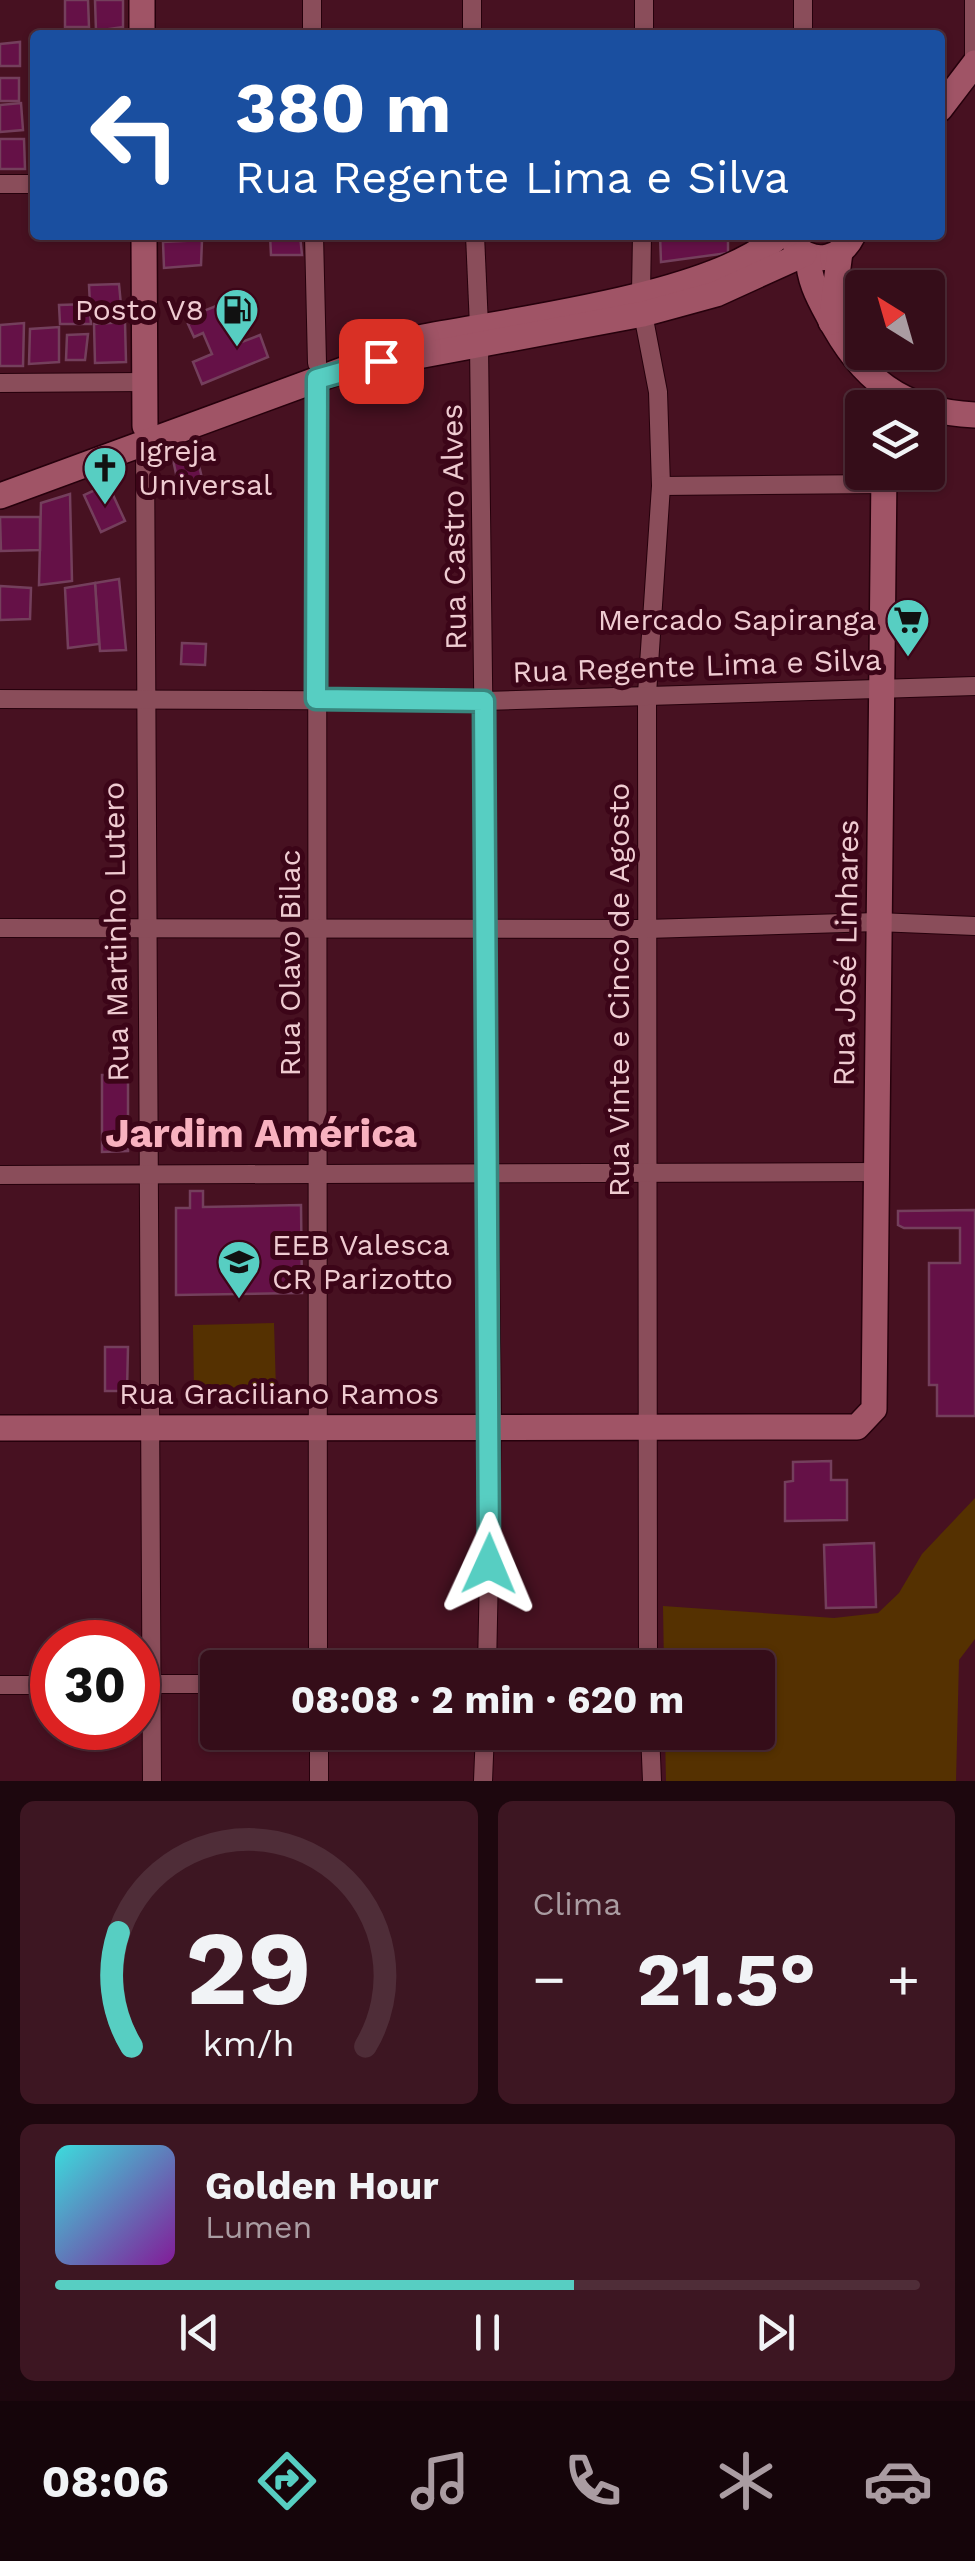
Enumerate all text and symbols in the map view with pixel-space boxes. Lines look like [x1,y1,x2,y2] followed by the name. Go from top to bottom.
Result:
[235,67,451,149] text: 380 m
[70,70,200,200] icon: left
[235,151,789,204] text: Rua Regente Lima e Silva
[845,270,945,370] north arrow
[845,270,945,490] map controls
[214,287,260,348] fuel station icon: Posto V8
[75,292,204,327] place label: Posto V8
[339,319,424,404] pin
[354,334,409,389] icon: arrive
[845,390,945,490] button: layers
[434,403,473,651] street label: Rua Castro Alves
[138,433,272,502] place label: Igreja Universal
[82,445,128,506] church icon: Igreja Universal
[885,597,931,658] supermarket icon: Mercado Sapiranga
[598,602,876,637] place label: Mercado Sapiranga
[512,642,882,689] street label: Rua Regente Lima e Silva
[95,782,136,1082] street label: Rua Martinho Lutero
[601,783,636,1197] street label: Rua Vinte e Cinco de Agosto
[826,819,865,1087] street label: Rua José Linhares
[272,849,307,1077] street label: Rua Olavo Bilac
[105,1110,417,1157] district label: Jardim América
[272,1227,453,1296] place label: EEB Valesca CR Parizotto
[216,1239,262,1300] school or university icon: EEB Valesca CR Parizotto
[119,1376,439,1411] street label: Rua Graciliano Ramos
[437,1512,541,1616] position arrow
[30,1620,160,1750] speed limit sign: 30
[291,1678,684,1722] text: 08:08 · 2 min · 620 m
[533,1885,621,1923] text: Clima
[186,1907,312,2029] text: 29
[636,1935,816,2023] text: 21.5°
[533,1947,566,2011] text: −
[887,1947,920,2011] text: +
[203,2023,295,2065] text: km/h
[205,2164,439,2208] text: Golden Hour
[205,2208,312,2246] text: Lumen
[172,2305,227,2360] icon: previous
[460,2305,515,2360] icon: pause
[748,2305,803,2360] icon: next
[252,2446,322,2516] icon: directions
[405,2446,475,2516] icon: music
[558,2446,628,2516] icon: phone
[711,2446,781,2516] icon: climate
[863,2446,933,2516] icon: car
[41,2455,169,2508] text: 08:06

